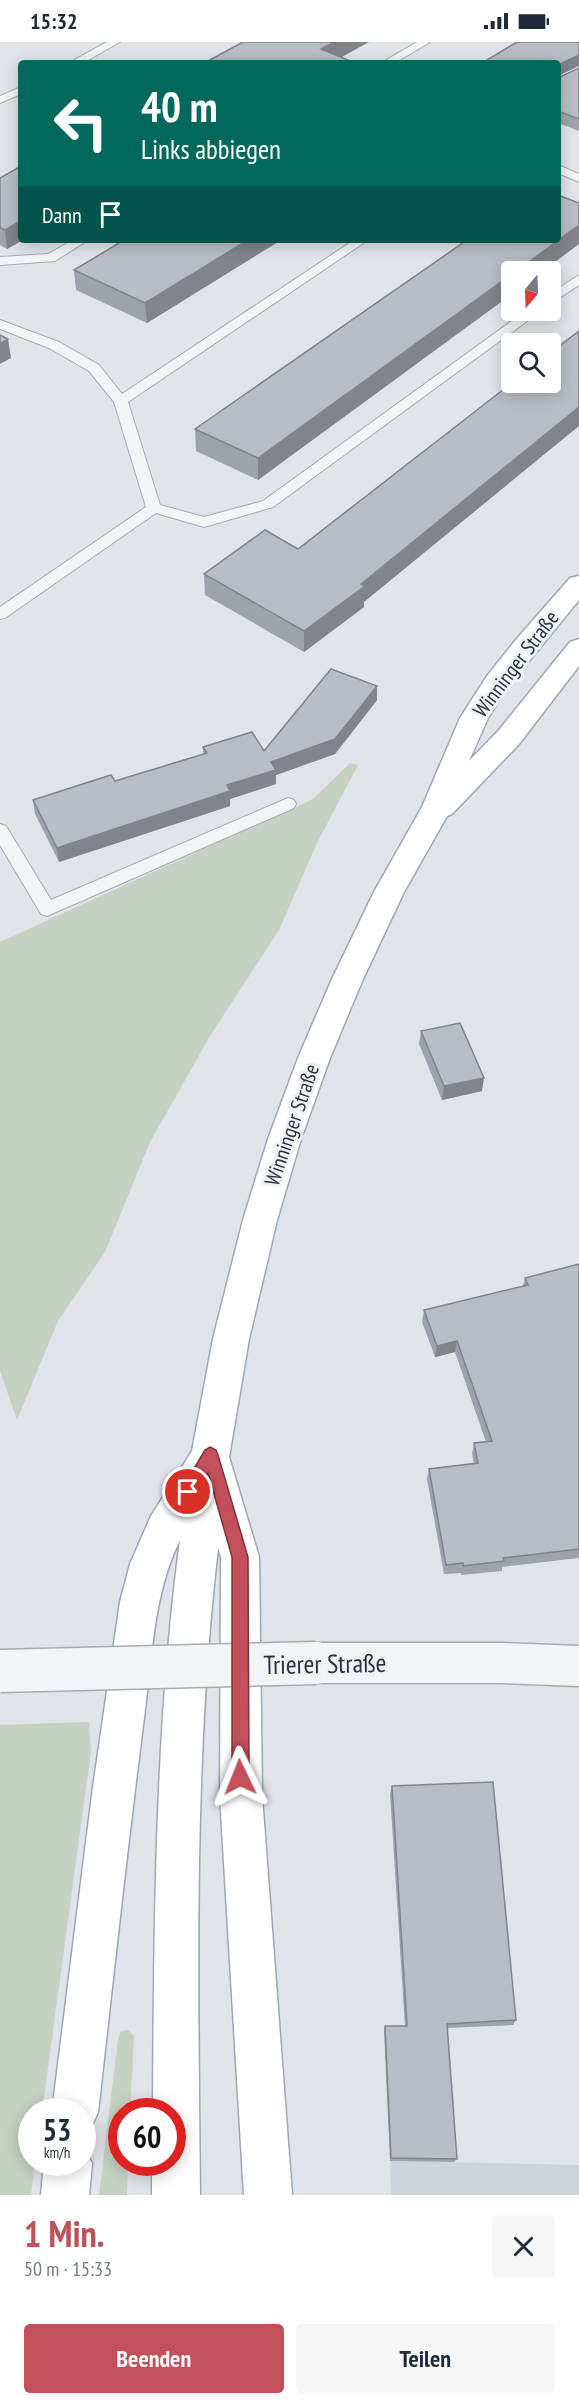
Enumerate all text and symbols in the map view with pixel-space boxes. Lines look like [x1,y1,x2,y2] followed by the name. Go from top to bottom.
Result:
[30,7,78,35] text: 15:32
[141,79,218,134] text: 40 m
[42,84,120,162] icon: left
[141,132,281,166] text: Links abbiegen
[94,198,127,231] icon: arrive
[42,201,82,229] text: Dann
[501,261,561,321] north arrow
[501,261,561,393] map controls
[501,333,561,393] button: search
[467,605,564,722] street label: Winninger Straße
[258,1061,325,1189] street label: Winninger Straße
[162,1466,213,1517] pin
[171,1475,204,1508] icon: arrive
[263,1646,387,1681] street label: Trierer Straße
[208,1745,272,1809] position arrow
[108,2098,186,2176] speed limit sign: 60
[43,2110,71,2149] text: 53
[44,2143,70,2162] text: km/h
[24,2210,104,2257] text: 1 Min.
[492,2215,555,2278] button: close
[24,2256,112,2282] text: 50 m · 15:33
[24,2324,284,2393] button: Beenden
[296,2324,555,2393] button: Teilen

